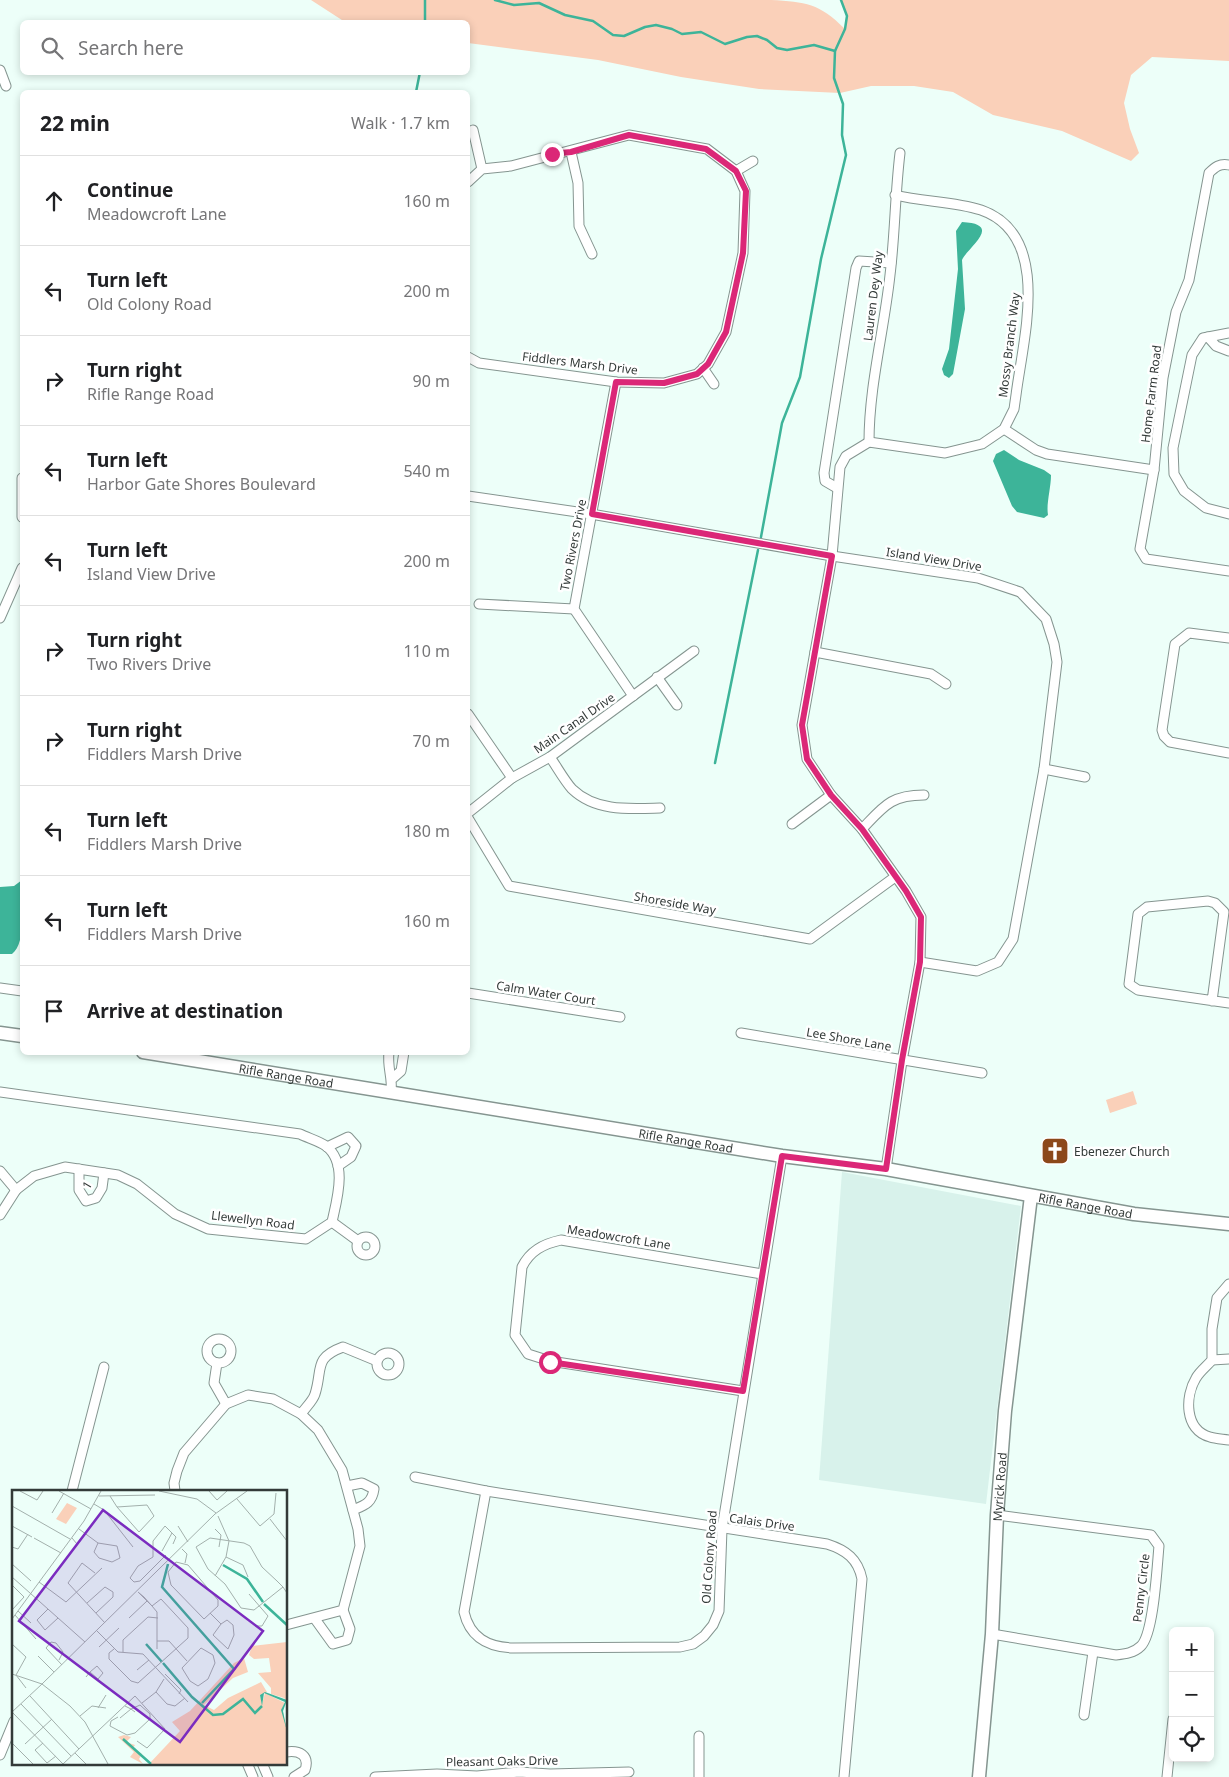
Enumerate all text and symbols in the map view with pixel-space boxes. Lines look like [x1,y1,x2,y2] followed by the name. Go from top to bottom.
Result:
[20,20,470,75] search box
[38,34,66,62] icon: search
[78,35,184,61] text: Search here
[40,109,110,137] text: 22 min
[351,112,450,134] text: Walk · 1.7 km
[541,143,564,166] route end
[87,177,173,203] text: Continue
[40,187,68,215] icon: ahead
[403,190,450,212] text: 160 m
[87,203,227,225] text: Meadowcroft Lane
[859,249,887,342] street label: Lauren Dey Way
[87,267,168,293] text: Turn left
[40,277,68,305] icon: left
[403,280,450,302] text: 200 m
[994,291,1024,398] street label: Mossy Branch Way
[87,293,212,315] text: Old Colony Road
[1137,344,1165,444] street label: Home Farm Road
[521,347,639,379] street label: Fiddlers Marsh Drive
[87,357,182,383] text: Turn right
[40,367,68,395] icon: right
[413,370,450,392] text: 90 m
[87,383,214,405] text: Rifle Range Road
[87,447,168,473] text: Turn left
[40,457,68,485] icon: left
[403,460,450,482] text: 540 m
[87,473,316,495] text: Harbor Gate Shores Boulevard
[556,497,590,592] street label: Two Rivers Drive
[87,537,168,563] text: Turn left
[885,543,983,575] street label: Island View Drive
[40,547,68,575] icon: left
[403,550,450,572] text: 200 m
[87,563,216,585] text: Island View Drive
[87,627,182,653] text: Turn right
[40,637,68,665] icon: right
[403,640,450,662] text: 110 m
[87,653,211,675] text: Two Rivers Drive
[530,688,618,757] street label: Main Canal Drive
[87,717,182,743] text: Turn right
[40,727,68,755] icon: right
[413,730,450,752] text: 70 m
[87,743,242,765] text: Fiddlers Marsh Drive
[87,807,168,833] text: Turn left
[40,817,68,845] icon: left
[403,820,450,842] text: 180 m
[87,833,242,855] text: Fiddlers Marsh Drive
[633,887,718,919] street label: Shoreside Way
[87,897,168,923] text: Turn left
[40,907,68,935] icon: left
[403,910,450,932] text: 160 m
[87,923,242,945] text: Fiddlers Marsh Drive
[495,977,597,1009] street label: Calm Water Court
[40,997,68,1025] icon: arrive
[87,998,283,1024] text: Arrive at destination
[805,1023,893,1055] street label: Lee Shore Lane
[238,1059,335,1091] street label: Rifle Range Road
[637,1124,734,1156] street label: Rifle Range Road
[1040,1136,1070,1166] church icon: Ebenezer Church
[1074,1143,1170,1160] place label: Ebenezer Church
[78,1178,96,1192] street label: 1
[1037,1188,1134,1222] street label: Rifle Range Road
[210,1206,296,1234] street label: Llewellyn Road
[566,1220,672,1254] street label: Meadowcroft Lane
[539,1351,562,1374] route start
[988,1452,1010,1522] street label: Myrick Road
[12,1490,288,1764] inset map
[728,1509,796,1535] street label: Calais Drive
[697,1510,721,1604] street label: Old Colony Road
[1128,1552,1154,1623] street label: Penny Circle
[1169,1627,1214,1762] map controls
[1169,1627,1214,1672] button: +
[1169,1672,1214,1717] button: −
[1169,1717,1214,1762] button: locate
[446,1752,558,1770] street label: Pleasant Oaks Drive

